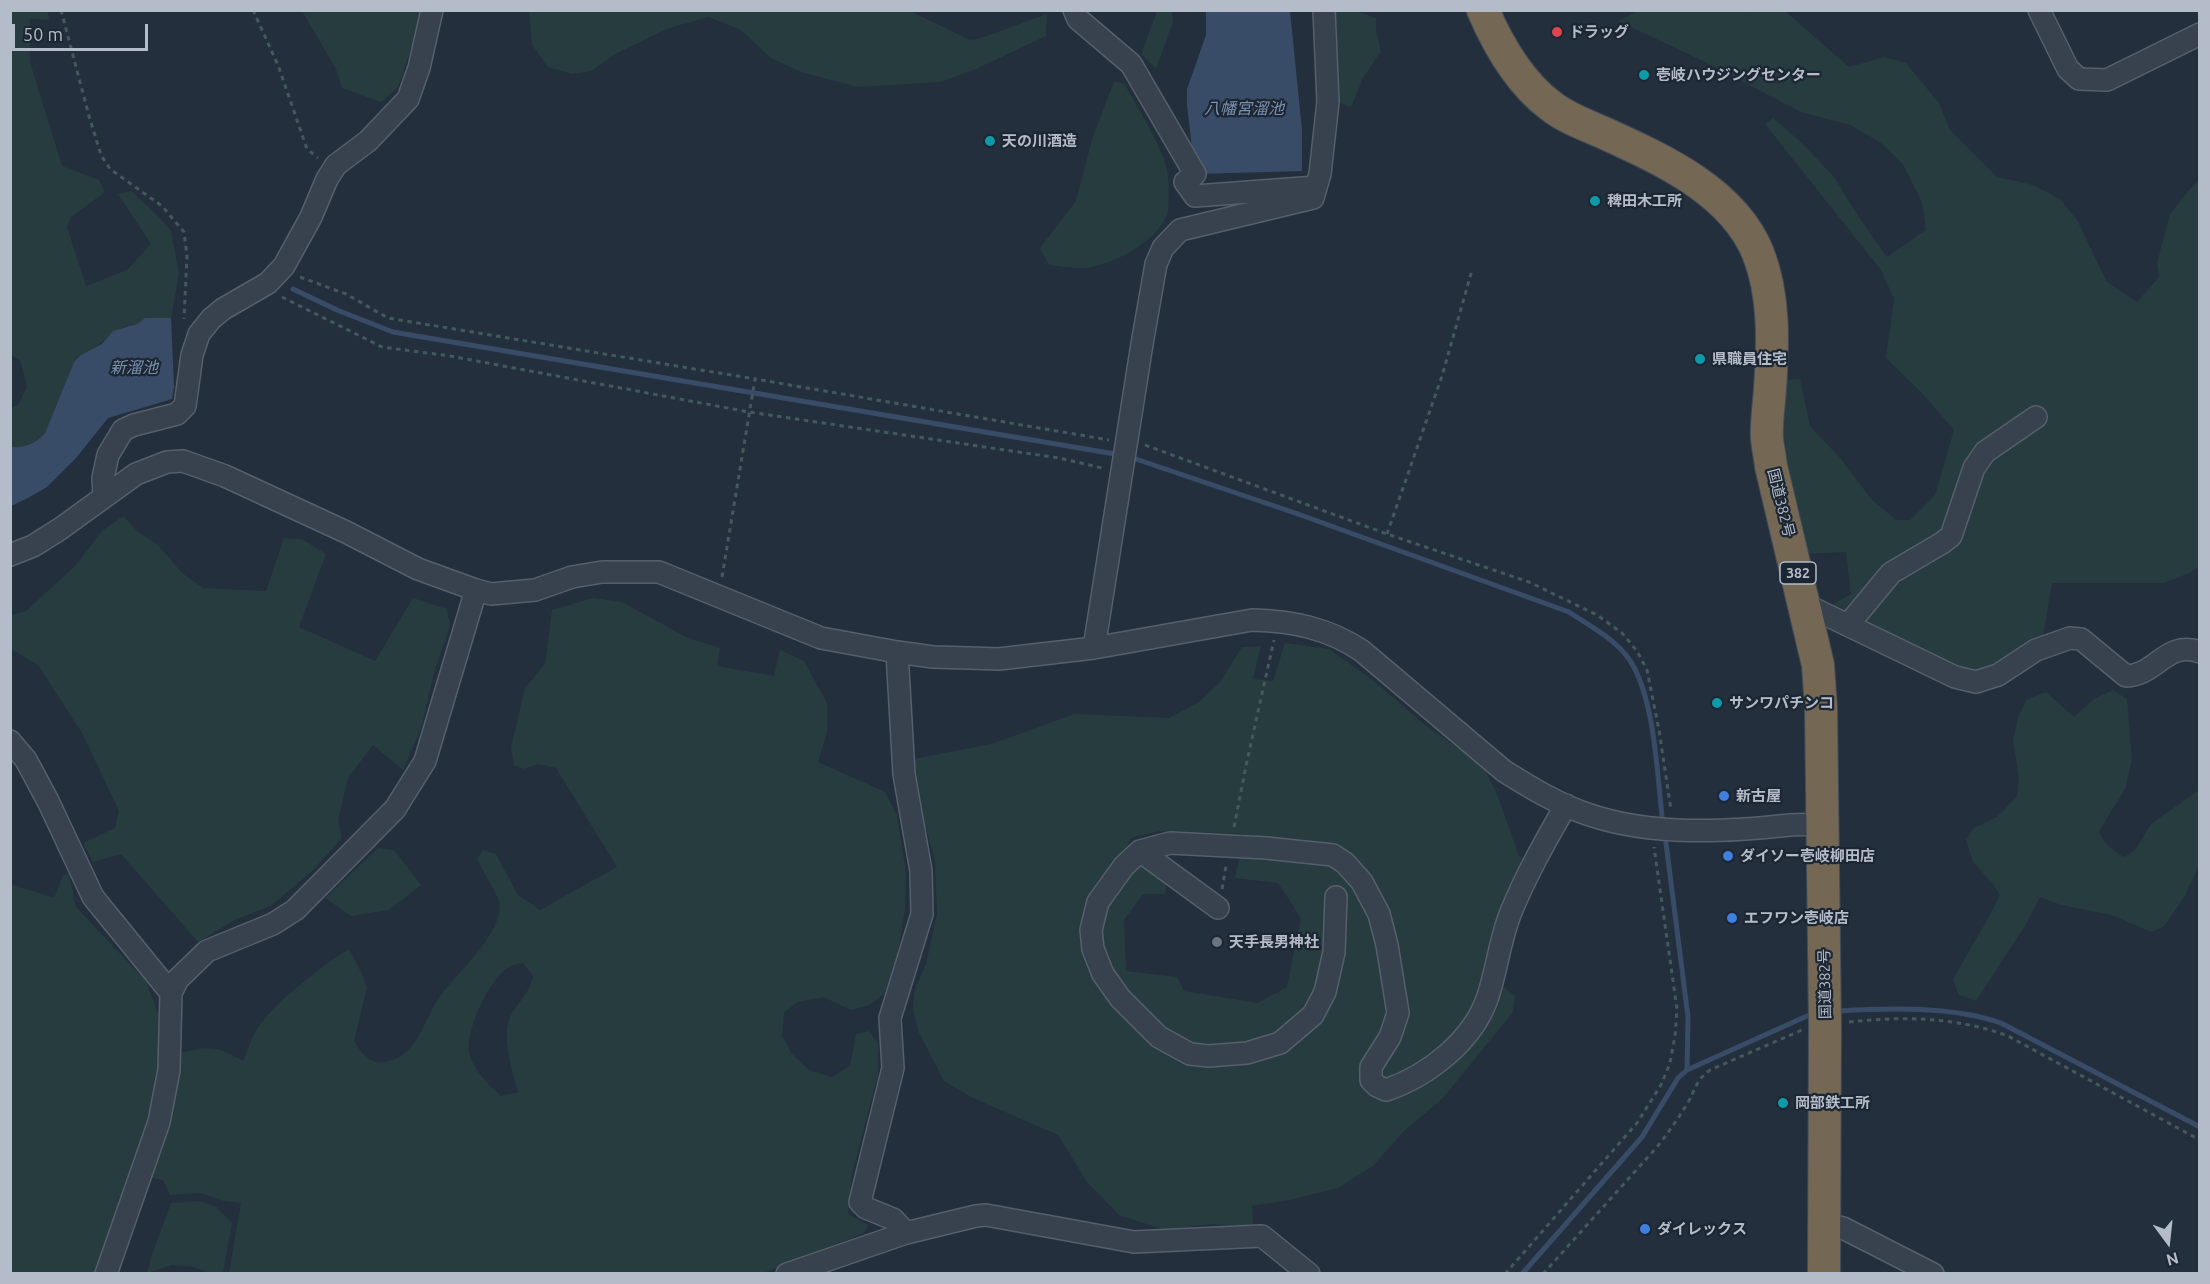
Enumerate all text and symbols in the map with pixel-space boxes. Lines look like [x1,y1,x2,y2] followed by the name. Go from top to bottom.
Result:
[15,12,152,50] scale bar
[1569,23,1629,41] place label: ドラッグ
[23,24,63,44] text: 50 m
[1550,25,1564,39] marker: ドラッグ
[1656,66,1821,84] place label: 壱岐ハウジングセンター
[1637,68,1651,82] marker: 壱岐ハウジングセンター
[1204,99,1284,119] water label: 八幡宮溜池
[1002,132,1077,150] place label: 天の川酒造
[983,134,997,148] marker: 天の川酒造
[1607,192,1682,210] place label: 稗田木工所
[1588,194,1602,208] marker: 稗田木工所
[1712,350,1787,368] place label: 県職員住宅
[1693,352,1707,366] marker: 県職員住宅
[110,358,158,378] water label: 新溜池
[1764,467,1798,539] street label: 国道382号
[1780,562,1816,584] road number: 382
[1729,694,1834,712] place label: サンワパチンコ
[1710,696,1724,710] marker: サンワパチンコ
[1736,787,1781,805] place label: 新古屋
[1717,789,1731,803] marker: 新古屋
[1740,847,1875,865] place label: ダイソー壱岐柳田店
[1721,849,1735,863] marker: ダイソー壱岐柳田店
[1744,909,1849,927] place label: エフワン壱岐店
[1725,911,1739,925] marker: エフワン壱岐店
[1229,933,1319,951] place label: 天手長男神社
[1210,935,1224,949] marker: 天手長男神社
[1815,949,1835,1019] street label: 国道382号
[1795,1094,1870,1112] place label: 岡部鉄工所
[1776,1096,1790,1110] marker: 岡部鉄工所
[2138,1212,2198,1272] north arrow
[1657,1220,1747,1238] place label: ダイレックス
[1638,1222,1652,1236] marker: ダイレックス
[2165,1249,2181,1270] text: N

